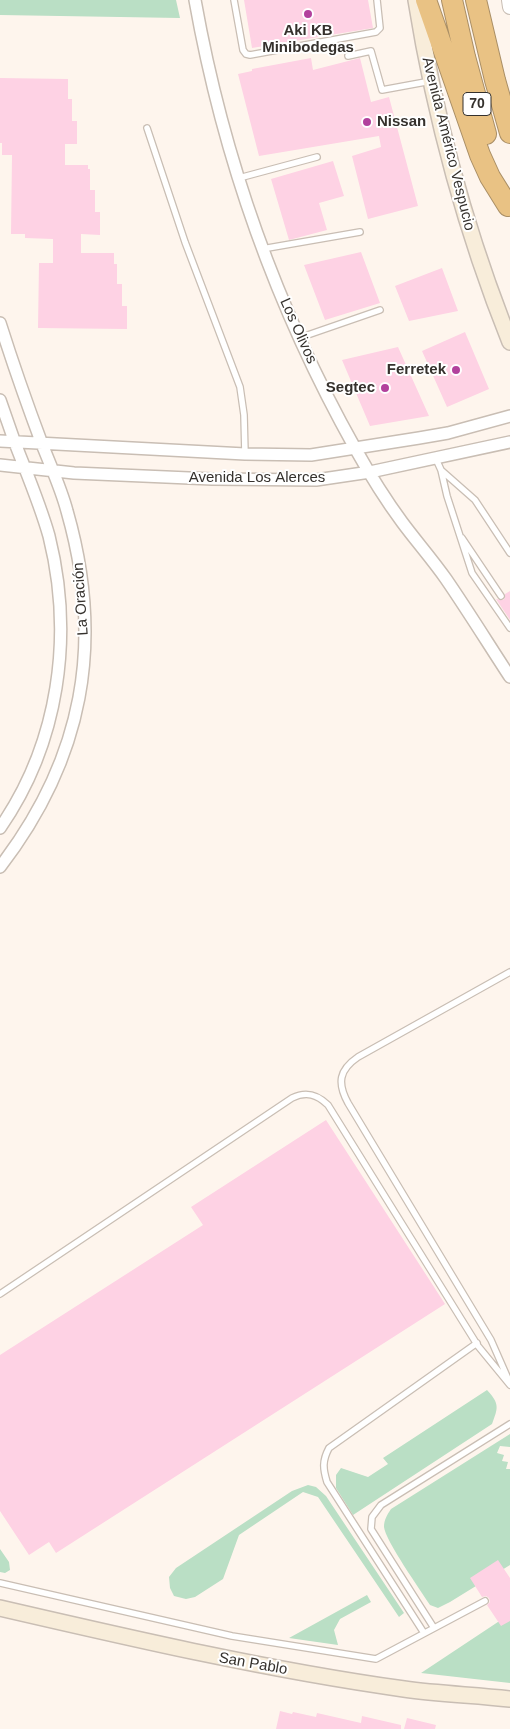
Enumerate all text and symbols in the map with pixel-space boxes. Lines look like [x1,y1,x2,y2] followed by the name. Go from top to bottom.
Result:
[302,8,314,20] marker: Aki KB Minibodegas
[262,22,354,57] place label: Aki KB Minibodegas
[418,55,478,233] street label: Avenida Américo Vespucio
[463,92,491,116] road number: 70
[377,113,426,131] place label: Nissan
[361,116,373,128] marker: Nissan
[276,295,320,367] street label: Los Olivos
[387,361,446,379] place label: Ferretek
[450,364,462,376] marker: Ferretek
[326,379,375,397] place label: Segtec
[379,382,391,394] marker: Segtec
[189,469,325,487] street label: Avenida Los Alerces
[69,562,93,636] street label: La Oración
[217,1649,289,1679] street label: San Pablo

